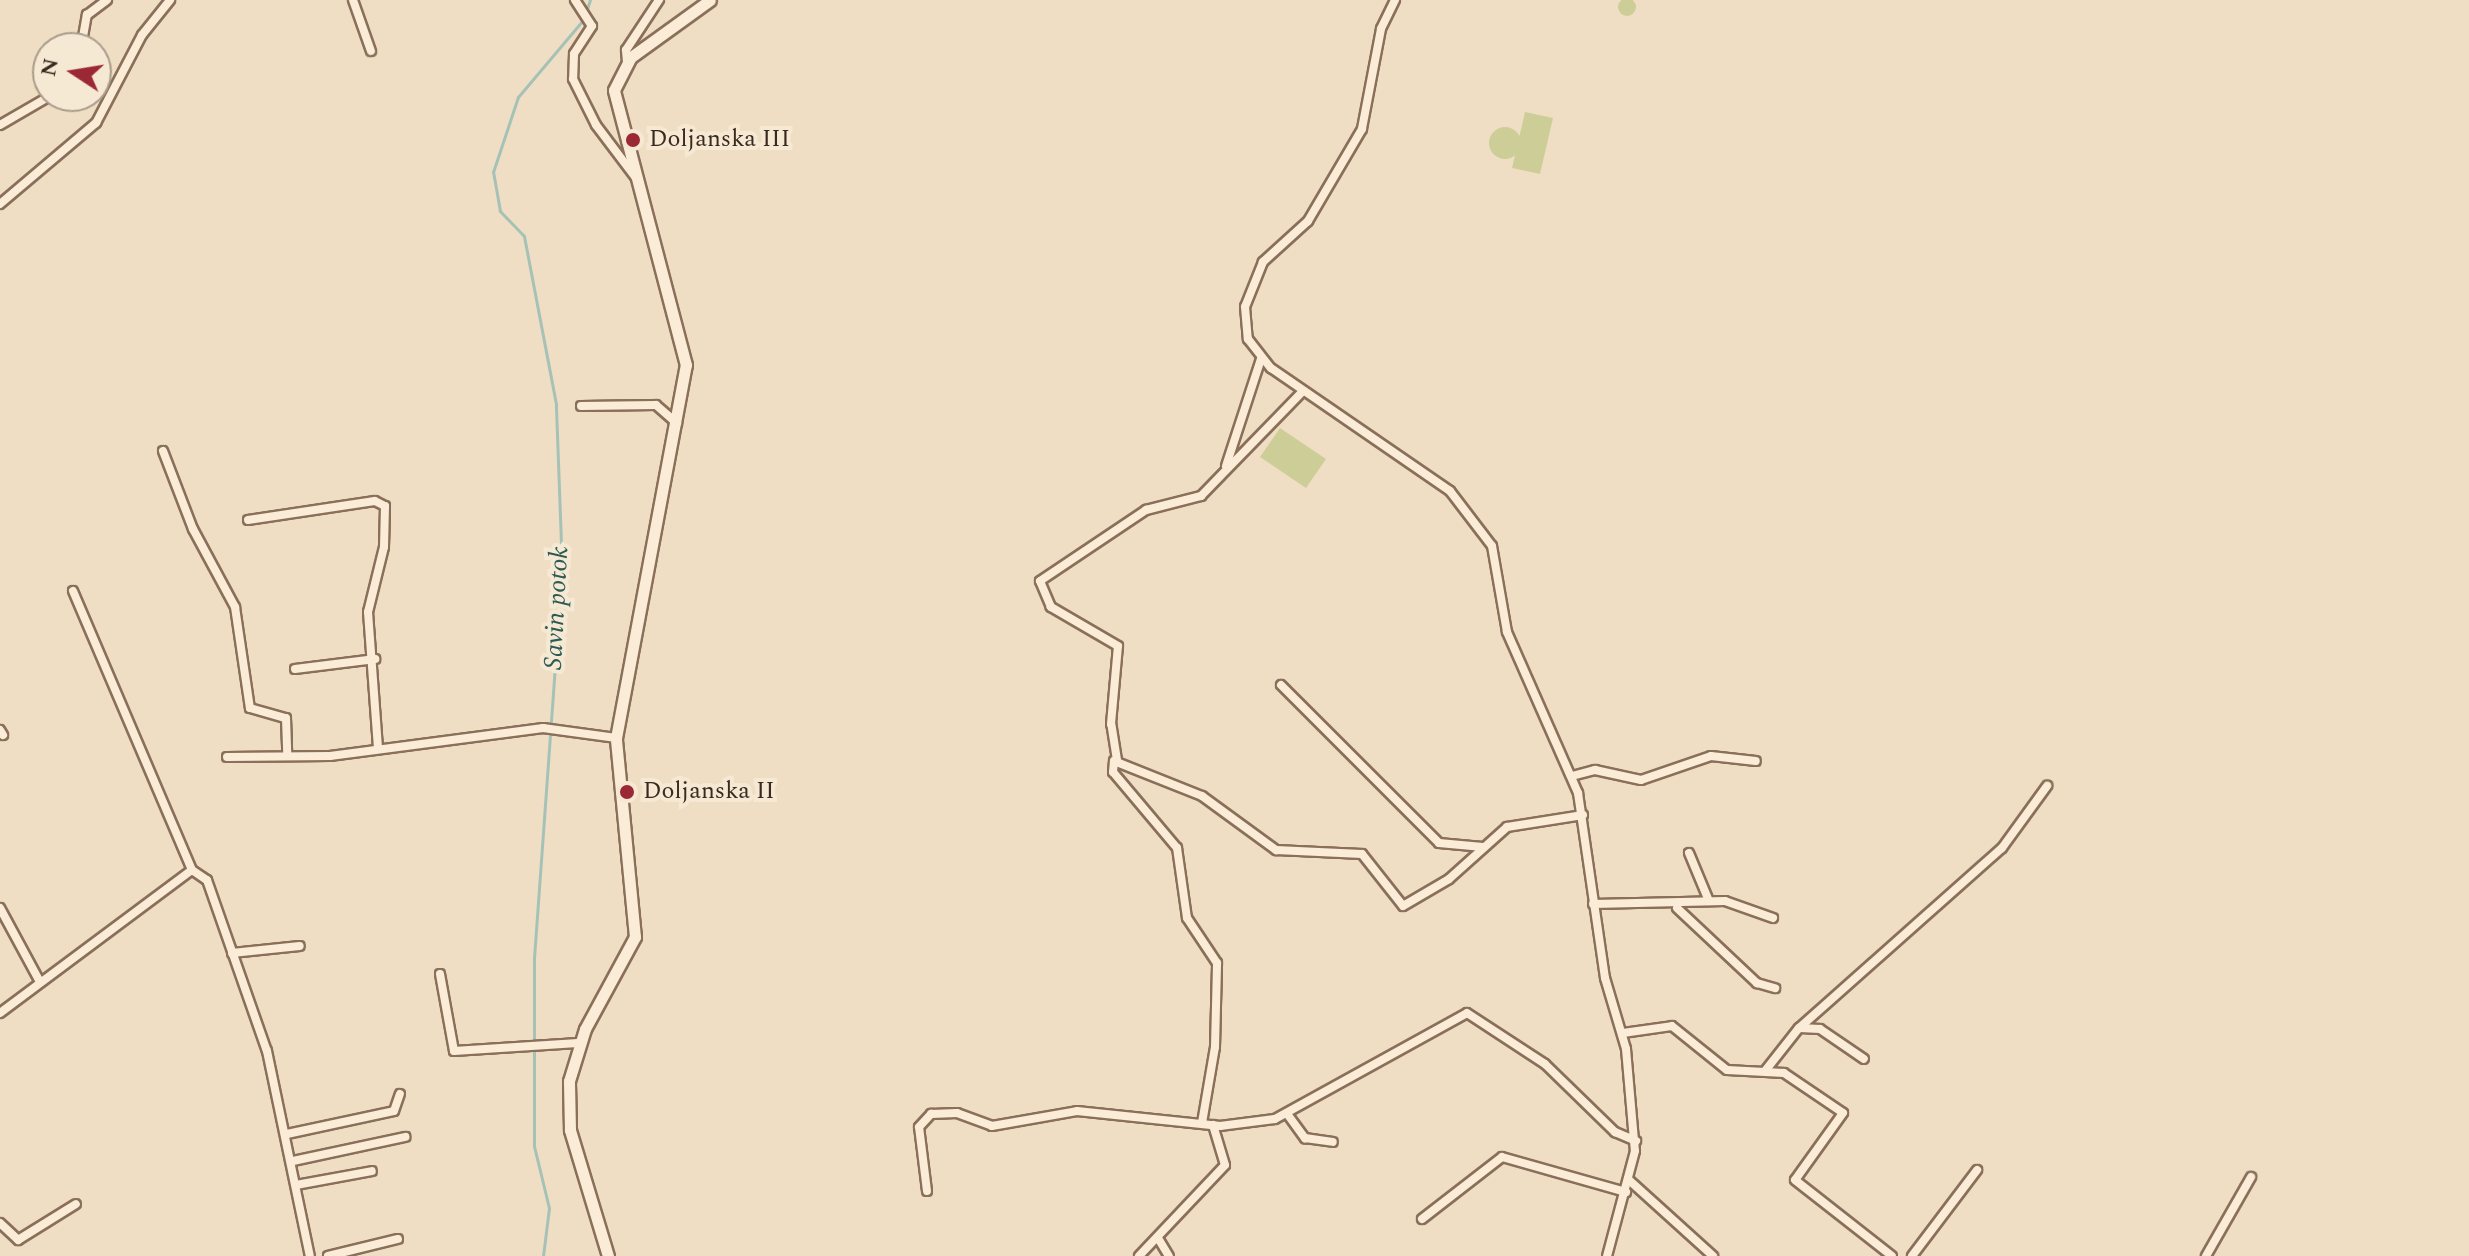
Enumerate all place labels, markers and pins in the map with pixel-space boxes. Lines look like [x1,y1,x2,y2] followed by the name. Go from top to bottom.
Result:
[649,126,790,154] place label: Doljanska III
[624,131,642,149] marker: Doljanska III
[643,778,775,806] place label: Doljanska II
[618,783,636,801] marker: Doljanska II

